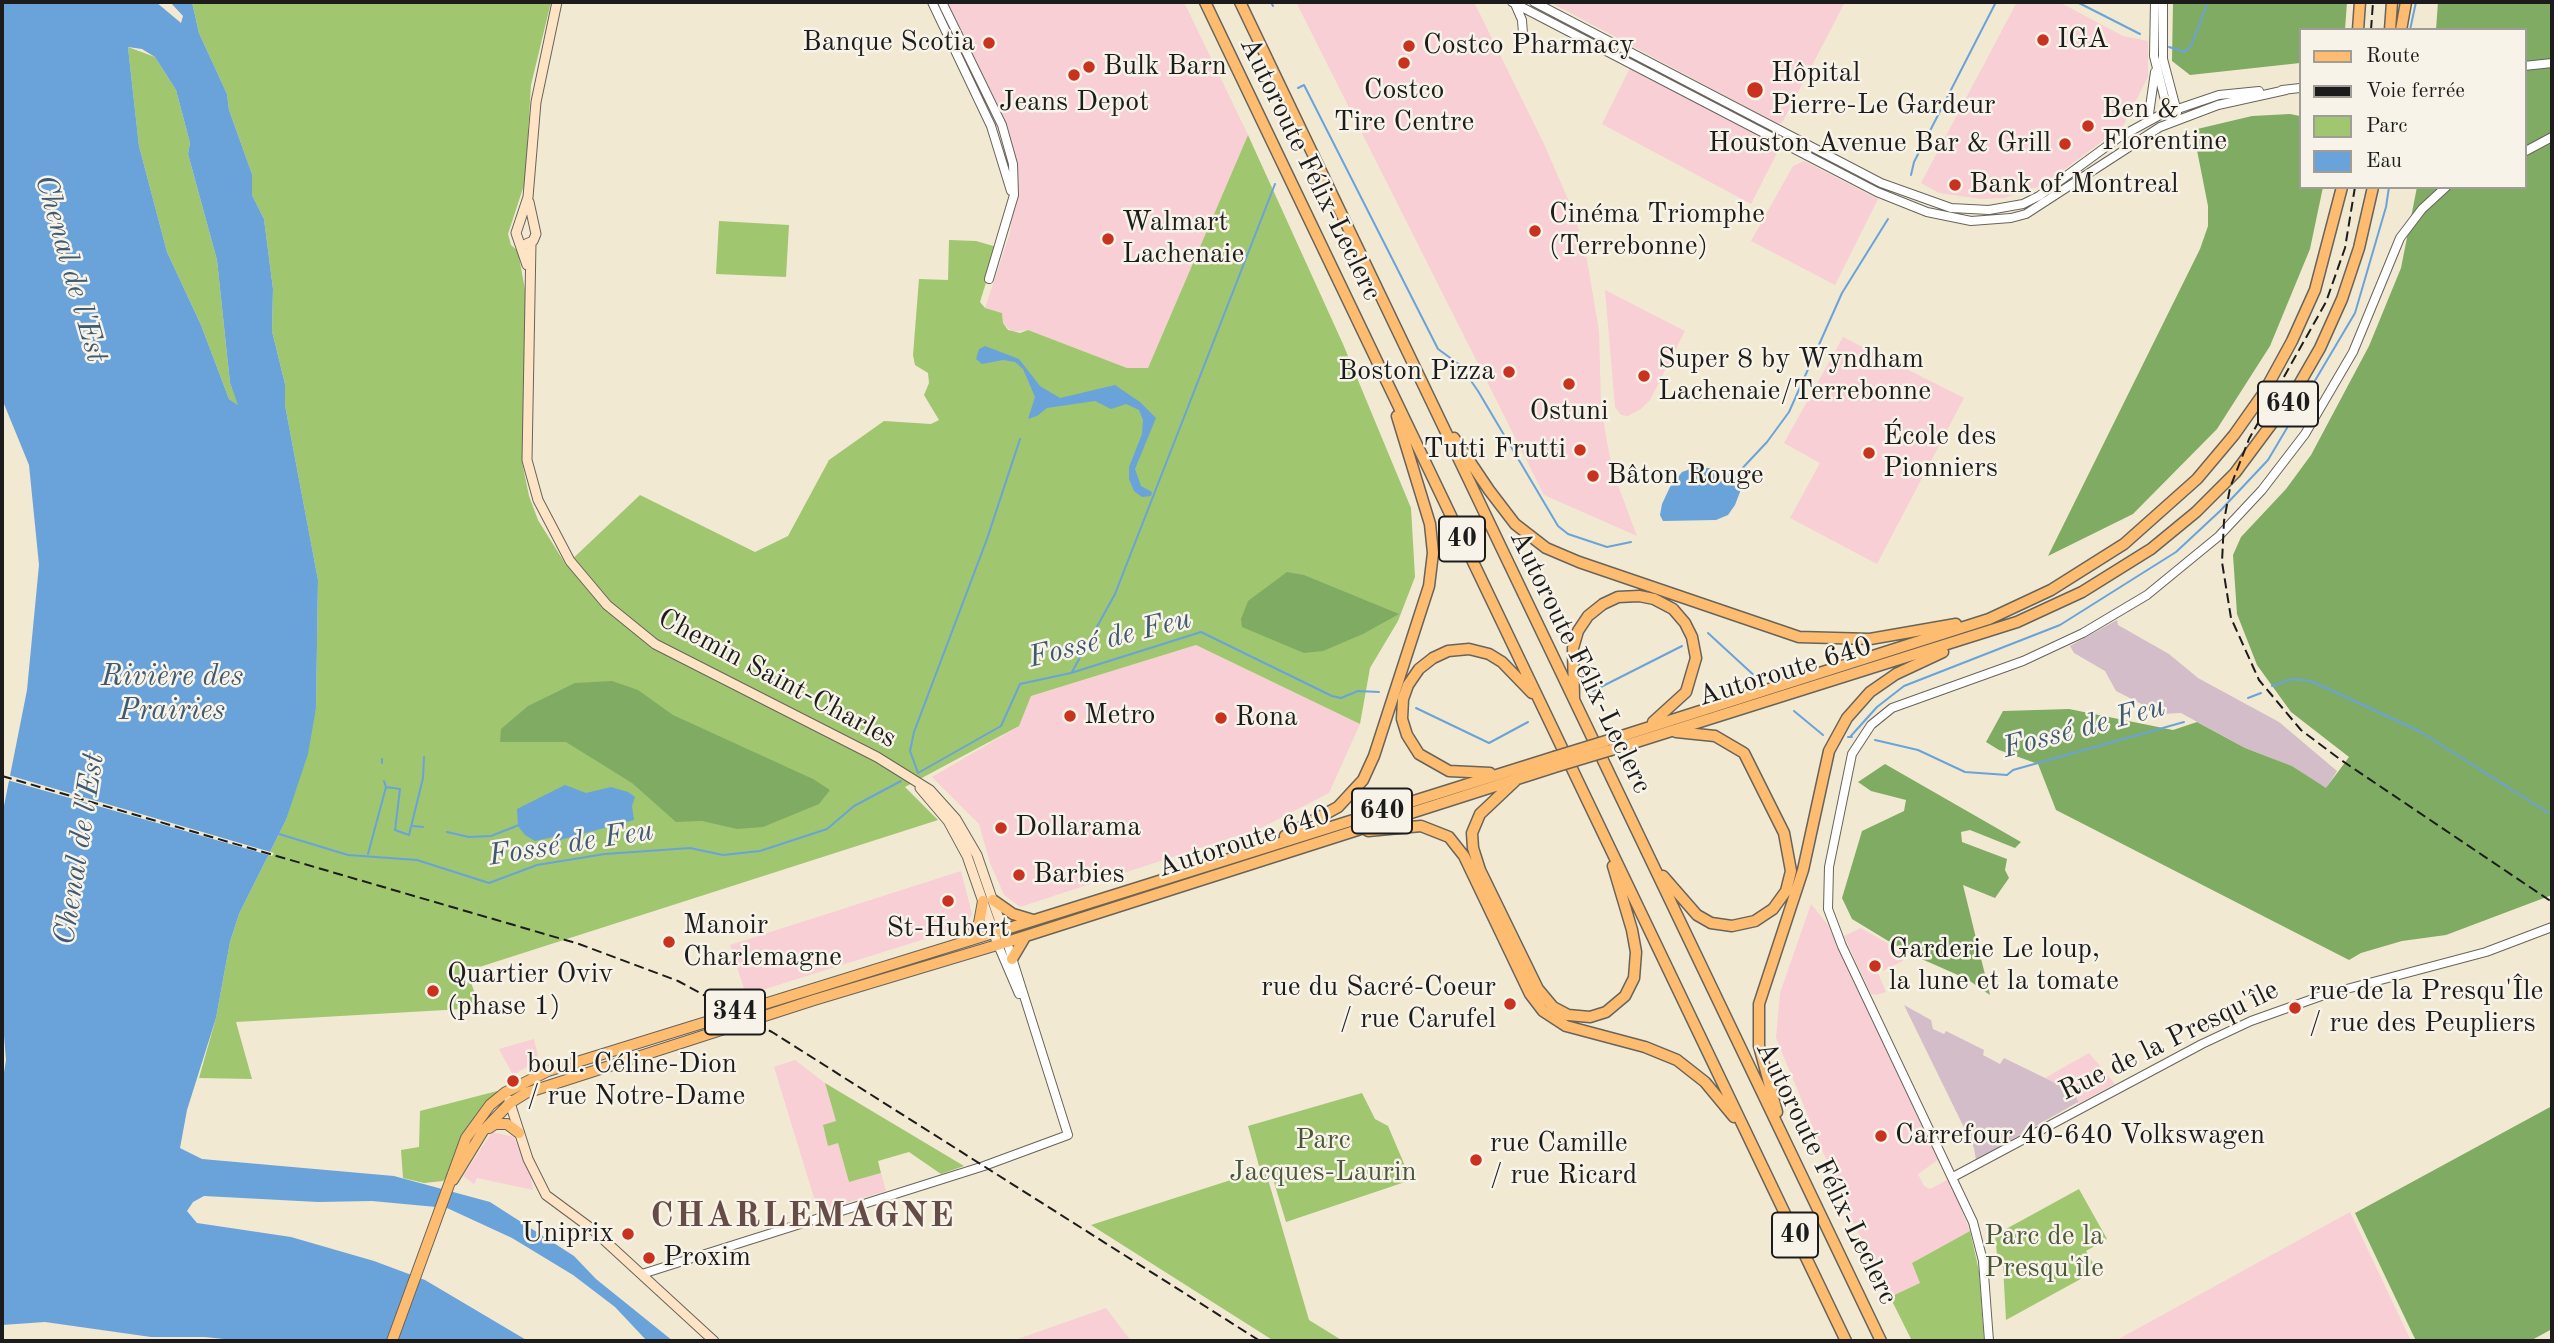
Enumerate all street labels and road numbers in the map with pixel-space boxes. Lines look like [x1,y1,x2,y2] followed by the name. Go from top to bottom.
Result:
[1232,32,1388,306] street label: Autoroute Félix-Leclerc
[2258,382,2318,426] road number: 640
[1439,516,1485,562] road number: 40
[1502,525,1658,799] street label: Autoroute Félix-Leclerc
[652,602,902,756] street label: Chemin Saint-Charles
[1694,630,1876,714] street label: Autoroute 640
[1352,789,1412,834] road number: 640
[1153,798,1335,886] street label: Autoroute 640
[2054,973,2284,1109] street label: Rue de la Presqu'île
[705,990,765,1035] road number: 344
[1748,1036,1904,1310] street label: Autoroute Félix-Leclerc
[1772,1212,1818,1258] road number: 40

